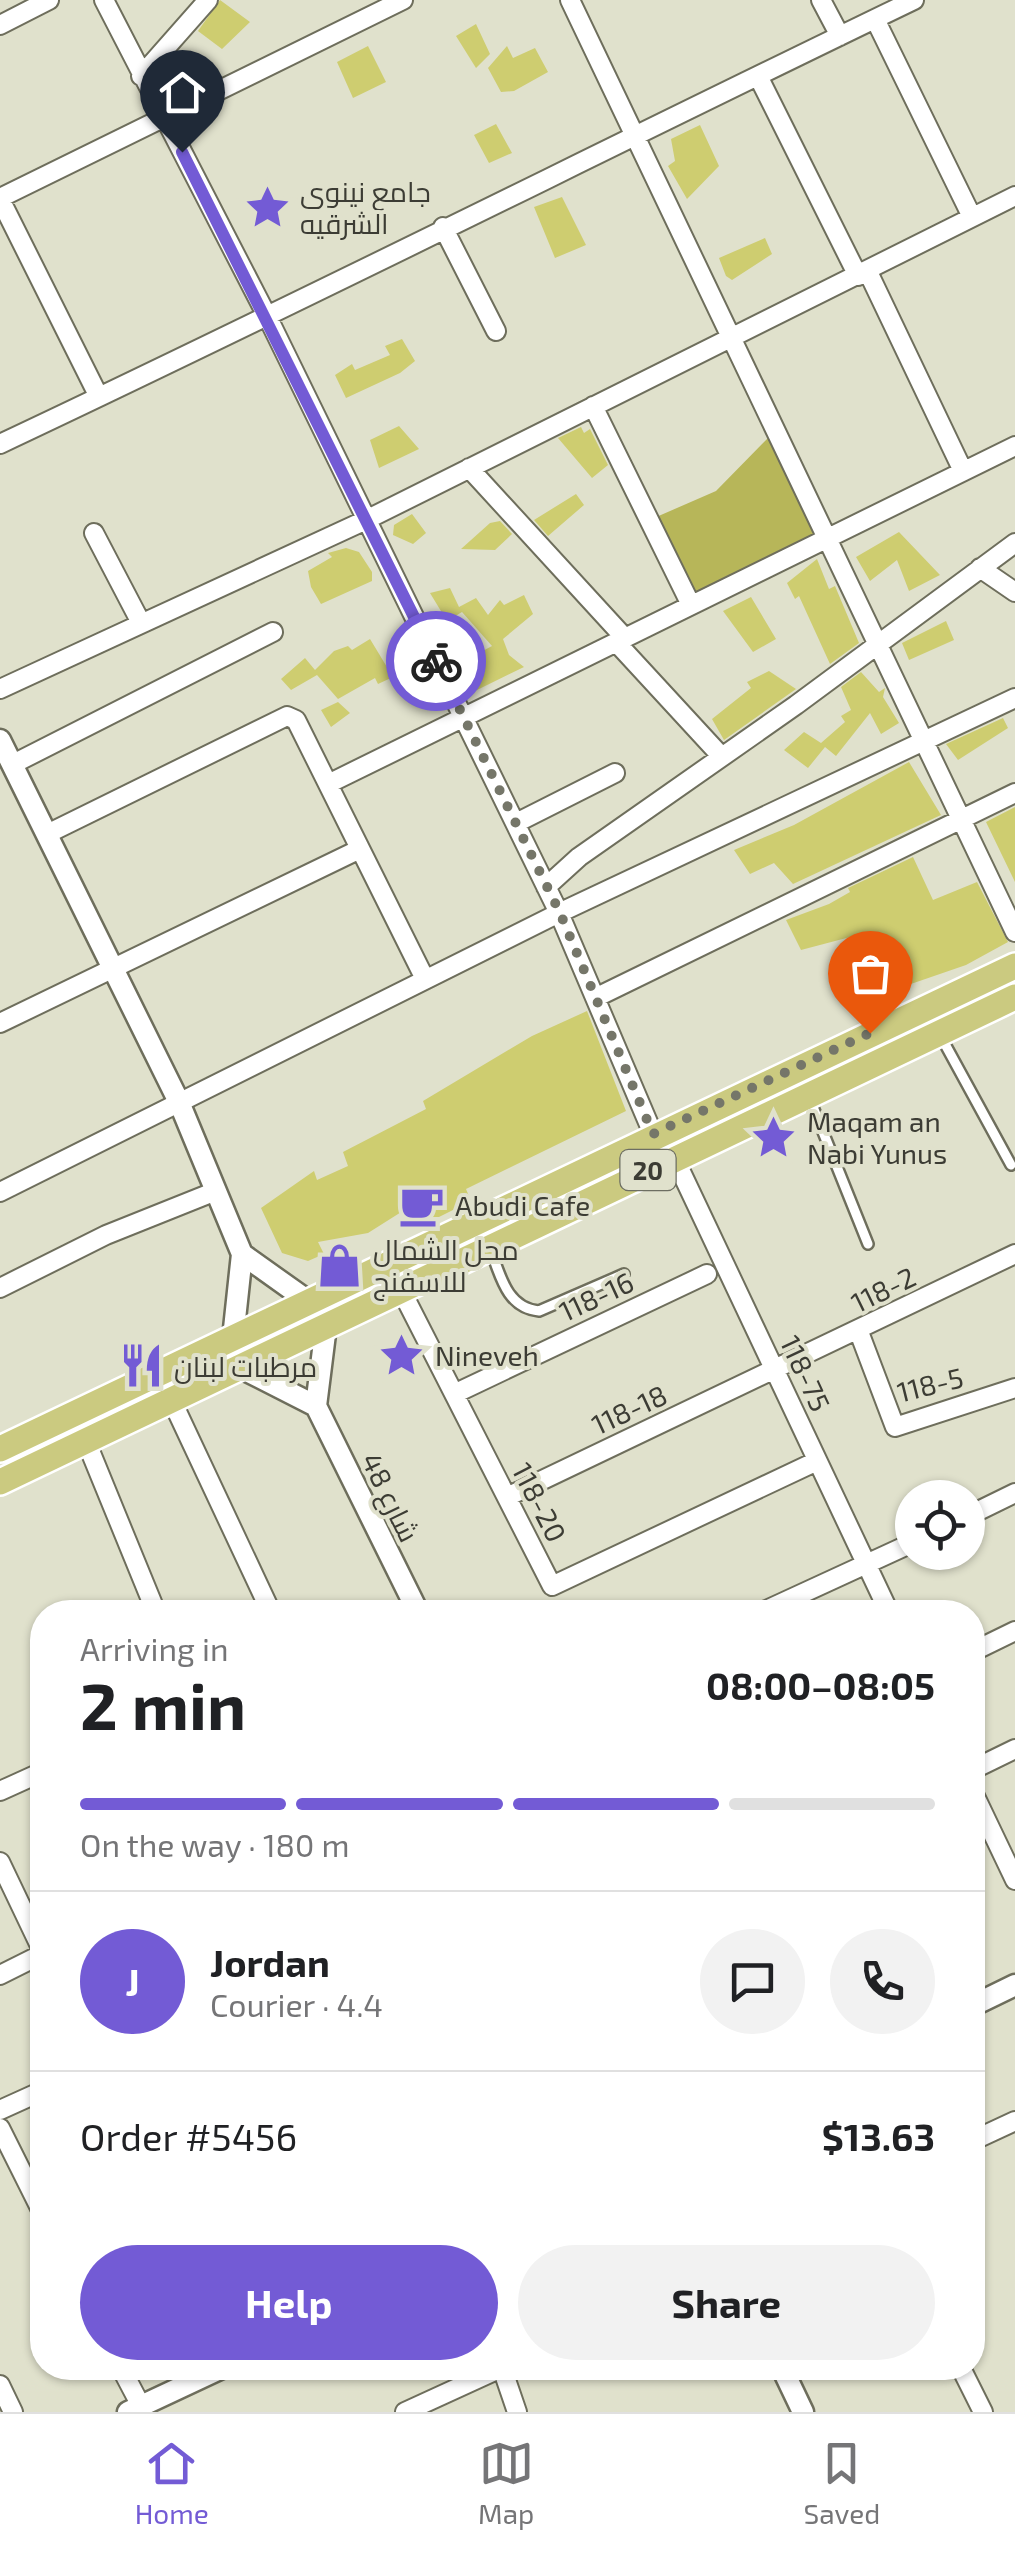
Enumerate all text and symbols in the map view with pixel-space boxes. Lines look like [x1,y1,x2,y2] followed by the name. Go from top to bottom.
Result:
[140,50,225,153] pin
[155,65,210,120] icon: home
[300,174,431,240] place label: جامع نينوى الشرقيه
[243,183,291,231] place icon: جامع نينوى الشرقيه
[386,611,486,711] courier
[409,634,464,689] icon: bike
[828,931,913,1034] pin
[843,946,898,1001] icon: bag
[807,1104,947,1170] place label: Maqam an Nabi Yunus
[750,1113,798,1161] place icon: Maqam an Nabi Yunus
[620,1150,676,1190] road number: 20
[398,1181,446,1229] cafe icon: Abudi Cafe
[455,1188,590,1222] place label: Abudi Cafe
[373,1232,519,1301] place label: محل الشمال للاسفنج
[316,1241,364,1289] shop icon: محل الشمال للاسفنج
[845,1259,921,1319] street label: 118-2
[553,1264,639,1328] street label: 118-16
[774,1330,838,1416] street label: 118-75
[378,1331,426,1379] place icon: Nineveh
[435,1338,539,1372] place label: Nineveh
[117,1342,165,1390] restaurant icon: مرطبات لبنان
[174,1349,317,1384] place label: مرطبات لبنان
[893,1359,967,1409] street label: 118-5
[586,1377,672,1441] street label: 118-18
[352,1447,427,1548] street label: شارع 48
[506,1457,574,1547] street label: 118-20
[895,1480,985,1570] map controls
[895,1480,985,1570] button: locate
[80,1629,229,1667] text: Arriving in
[706,1662,935,1708] text: 08:00–08:05
[80,1665,246,1743] text: 2 min
[80,1825,350,1863] text: On the way · 180 m
[700,1929,805,2034] button: chat
[830,1929,935,2034] button: phone
[210,1939,330,1985] text: Jordan
[125,1958,140,2004] text: J
[210,1985,383,2023] text: Courier · 4.4
[80,2113,297,2159] text: Order #5456
[822,2113,935,2159] text: $13.63
[80,2245,498,2360] button: Help
[518,2245,935,2360] button: Share
[135,2436,209,2530] tab: Home
[478,2436,534,2530] tab: Map
[804,2436,880,2530] tab: Saved

